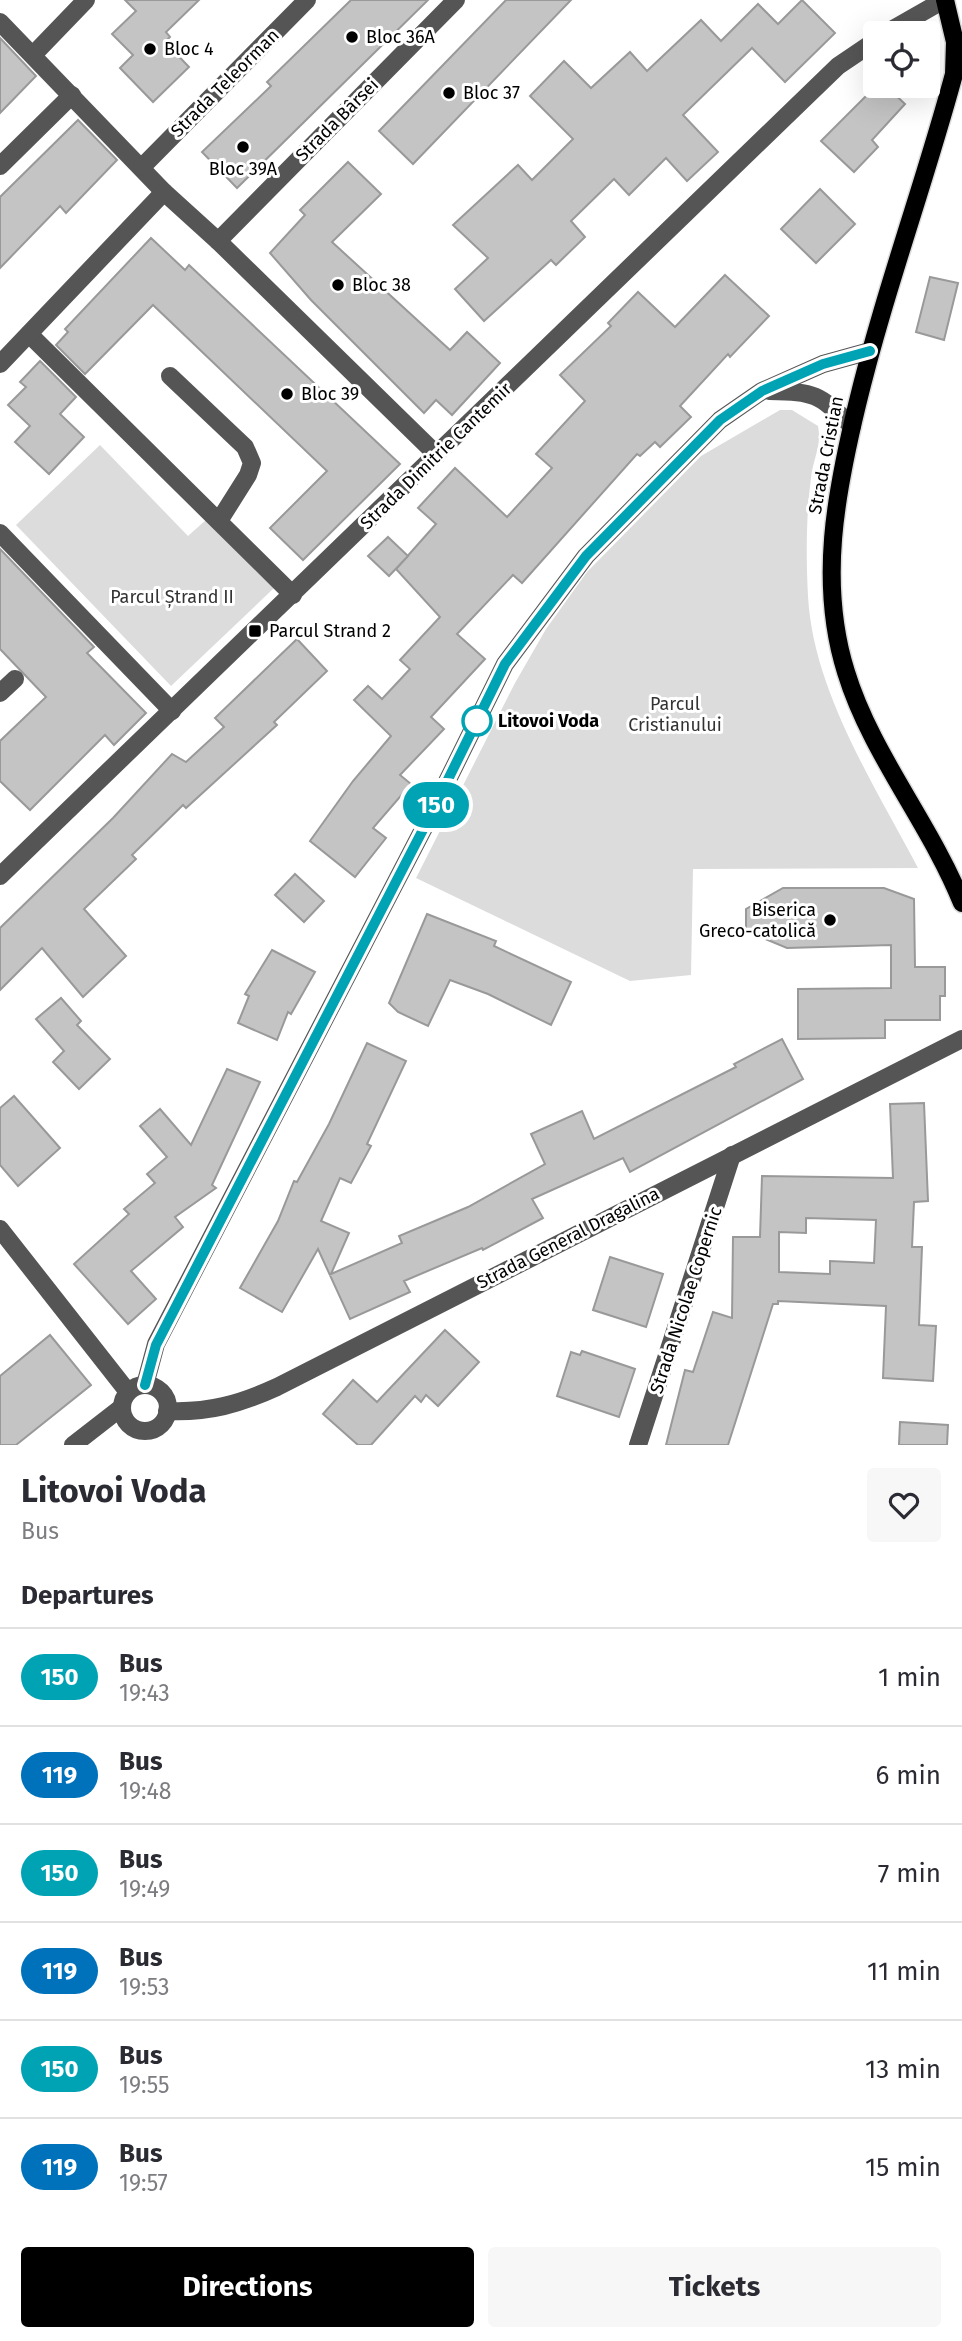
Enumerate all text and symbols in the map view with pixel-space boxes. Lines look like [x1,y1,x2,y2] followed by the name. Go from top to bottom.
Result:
[863,21,940,98] map controls
[863,21,940,98] button: locate
[166,24,284,142] street label: Strada Teleorman
[366,26,436,48] place label: Bloc 36A
[344,29,360,45] marker: Bloc 36A
[164,38,214,60] place label: Bloc 4
[142,41,158,57] marker: Bloc 4
[291,74,383,166] street label: Strada Bârsei
[463,82,520,104] place label: Bloc 37
[441,85,457,101] marker: Bloc 37
[235,139,251,155] marker: Bloc 39A
[209,158,278,180] place label: Bloc 39A
[352,274,411,296] place label: Bloc 38
[330,277,346,293] marker: Bloc 38
[356,378,516,534] street label: Strada Dimitrie Cantemir
[301,383,359,405] place label: Bloc 39
[279,386,295,402] marker: Bloc 39
[804,394,848,516] street label: Strada Cristian
[110,586,234,609] park label: Parcul Ștrand II
[269,620,391,642] place label: Parcul Strand 2
[247,623,263,639] marker: Parcul Strand 2
[628,693,722,736] park label: Parcul Cristianului
[462,706,492,736] marker: Litovoi Voda
[498,710,599,732] place label: Litovoi Voda
[396,782,476,828] line badge: 150
[417,791,455,819] text: 150
[699,899,816,942] place label: Biserica Greco-catolică
[822,912,838,928] marker: Biserica Greco-catolică
[473,1182,663,1294] street label: Strada General Dragalina
[645,1203,727,1396] street label: Strada Nicolae Copernic
[867,1468,941,1542] button: heart
[21,1471,207,1511] text: Litovoi Voda
[21,1517,59,1545] text: Bus
[21,1580,154,1611] text: Departures
[119,1648,162,1679] text: Bus
[878,1662,941,1693] text: 1 min
[40,1663,79,1691] text: 150
[119,1679,170,1707] text: 19:43
[119,1746,162,1777] text: Bus
[875,1760,941,1791] text: 6 min
[42,1761,77,1789] text: 119
[119,1777,171,1805] text: 19:48
[119,1844,162,1875] text: Bus
[878,1858,941,1889] text: 7 min
[40,1859,79,1887] text: 150
[119,1875,170,1903] text: 19:49
[119,1942,162,1973] text: Bus
[867,1956,941,1987] text: 11 min
[42,1957,77,1985] text: 119
[119,1973,170,2001] text: 19:53
[119,2040,162,2071] text: Bus
[865,2054,941,2085] text: 13 min
[40,2055,79,2083] text: 150
[119,2071,170,2099] text: 19:55
[119,2138,162,2169] text: Bus
[865,2152,941,2183] text: 15 min
[42,2153,77,2181] text: 119
[119,2169,168,2197] text: 19:57
[21,2247,474,2327] button: Directions
[488,2247,941,2327] button: Tickets

